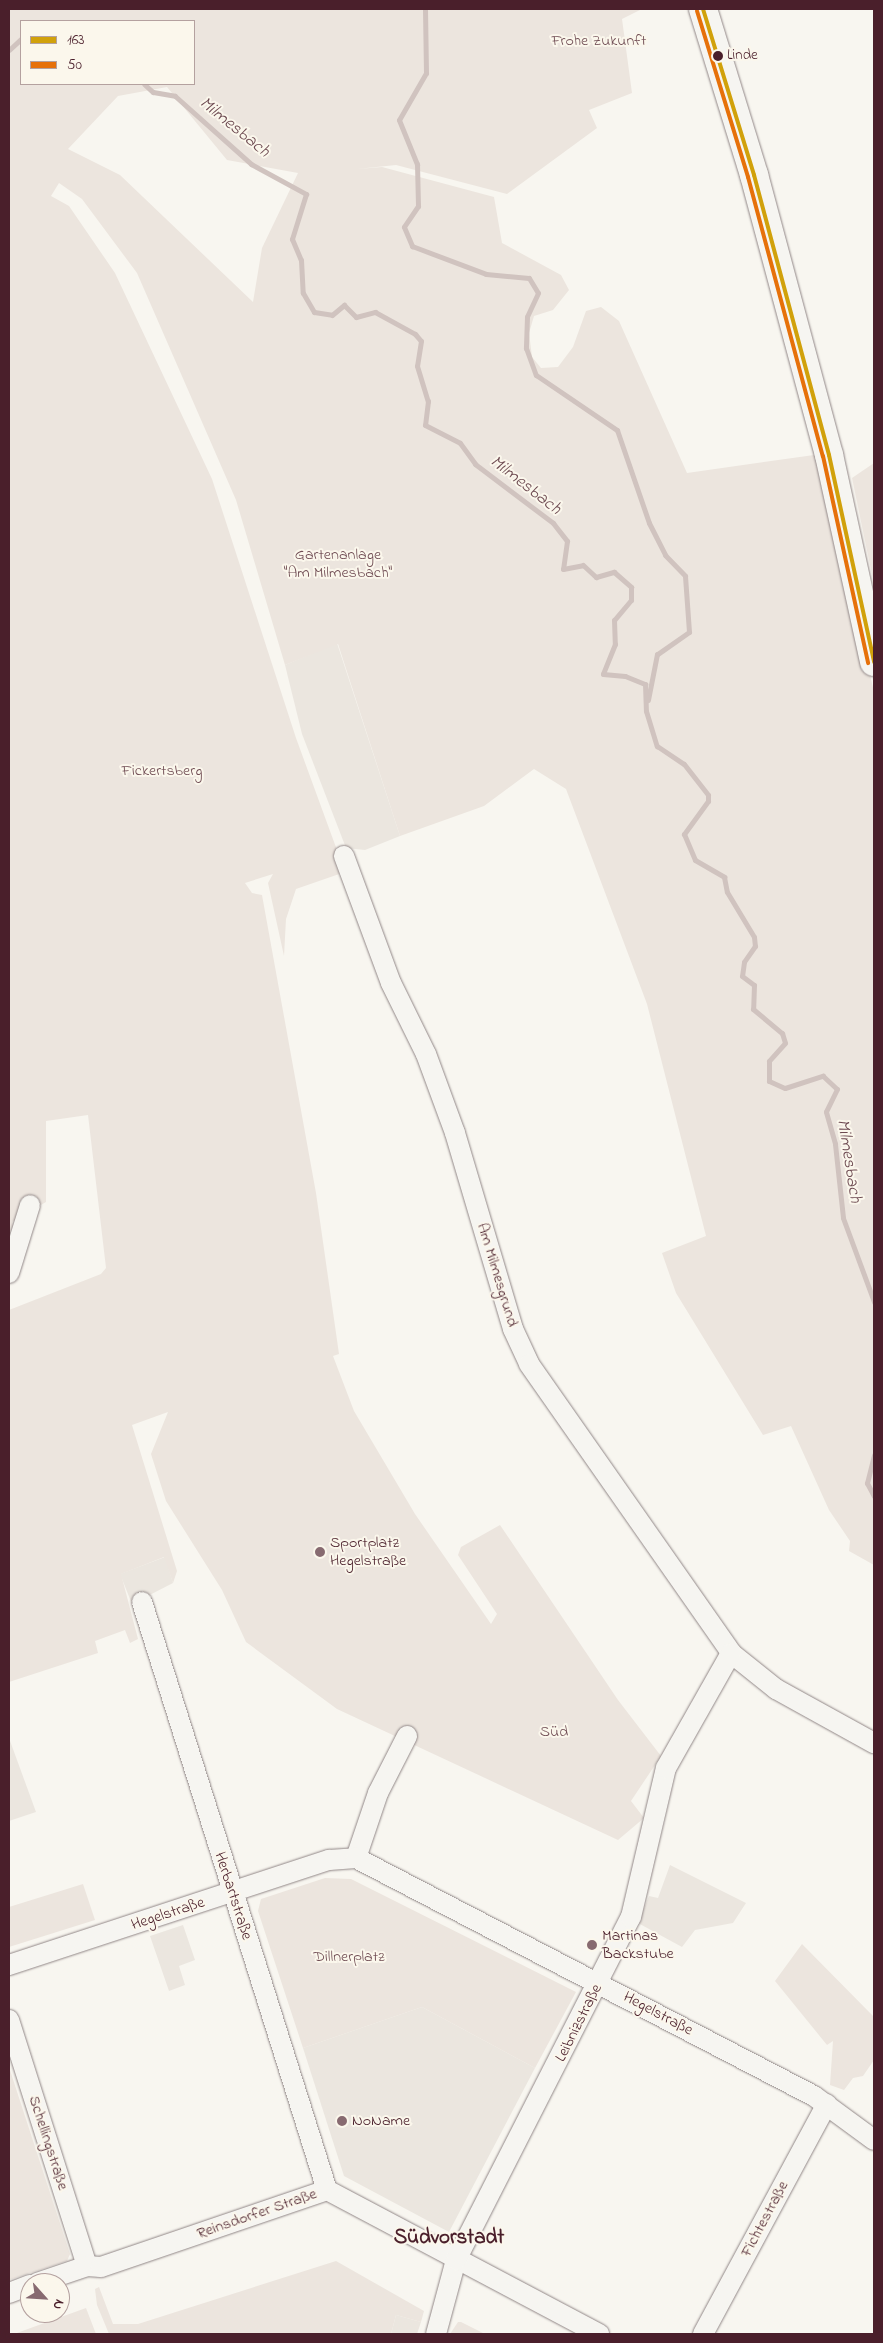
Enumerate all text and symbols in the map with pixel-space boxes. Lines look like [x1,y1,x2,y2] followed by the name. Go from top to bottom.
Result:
[20,20,195,85] legend
[67,29,85,51] text: 163
[551,31,647,51] park label: Frohe Zukunft
[727,47,758,65] place label: Linde
[713,51,723,61] marker: Linde
[67,54,82,76] text: 50
[195,93,273,163] water label: Milmesbach
[485,452,565,520] water label: Milmesbach
[284,545,392,583] park label: Gartenanlage "Am Milmesbach"
[122,761,202,781] park label: Fickertsberg
[831,1118,865,1204] water label: Milmesbach
[472,1221,522,1329] street label: Am Milmesgrund
[330,1533,406,1571] place label: Sportplatz Hegelstraße
[314,1546,326,1558] marker: Sportplatz Hegelstraße
[540,1722,568,1742] park label: Süd
[210,1850,256,1942] street label: Herbartstraße
[129,1893,207,1935] street label: Hegelstraße
[602,1926,674,1964] place label: Martinas Backstube
[586,1939,598,1951] marker: Martinas Backstube
[313,1947,385,1967] park label: Dillnerplatz
[551,1981,607,2065] street label: Leibnizstraße
[620,1988,696,2040] street label: Hegelstraße
[24,2093,72,2193] street label: Schellingstraße
[352,2111,410,2131] place label: NoName
[336,2115,348,2127] marker: NoName
[737,2178,793,2260] street label: Fichtestraße
[195,2184,319,2244] street label: Reinsdorfer Straße
[394,2225,504,2251] district label: Südvorstadt
[20,2273,70,2323] north arrow
[47,2295,70,2313] text: N

